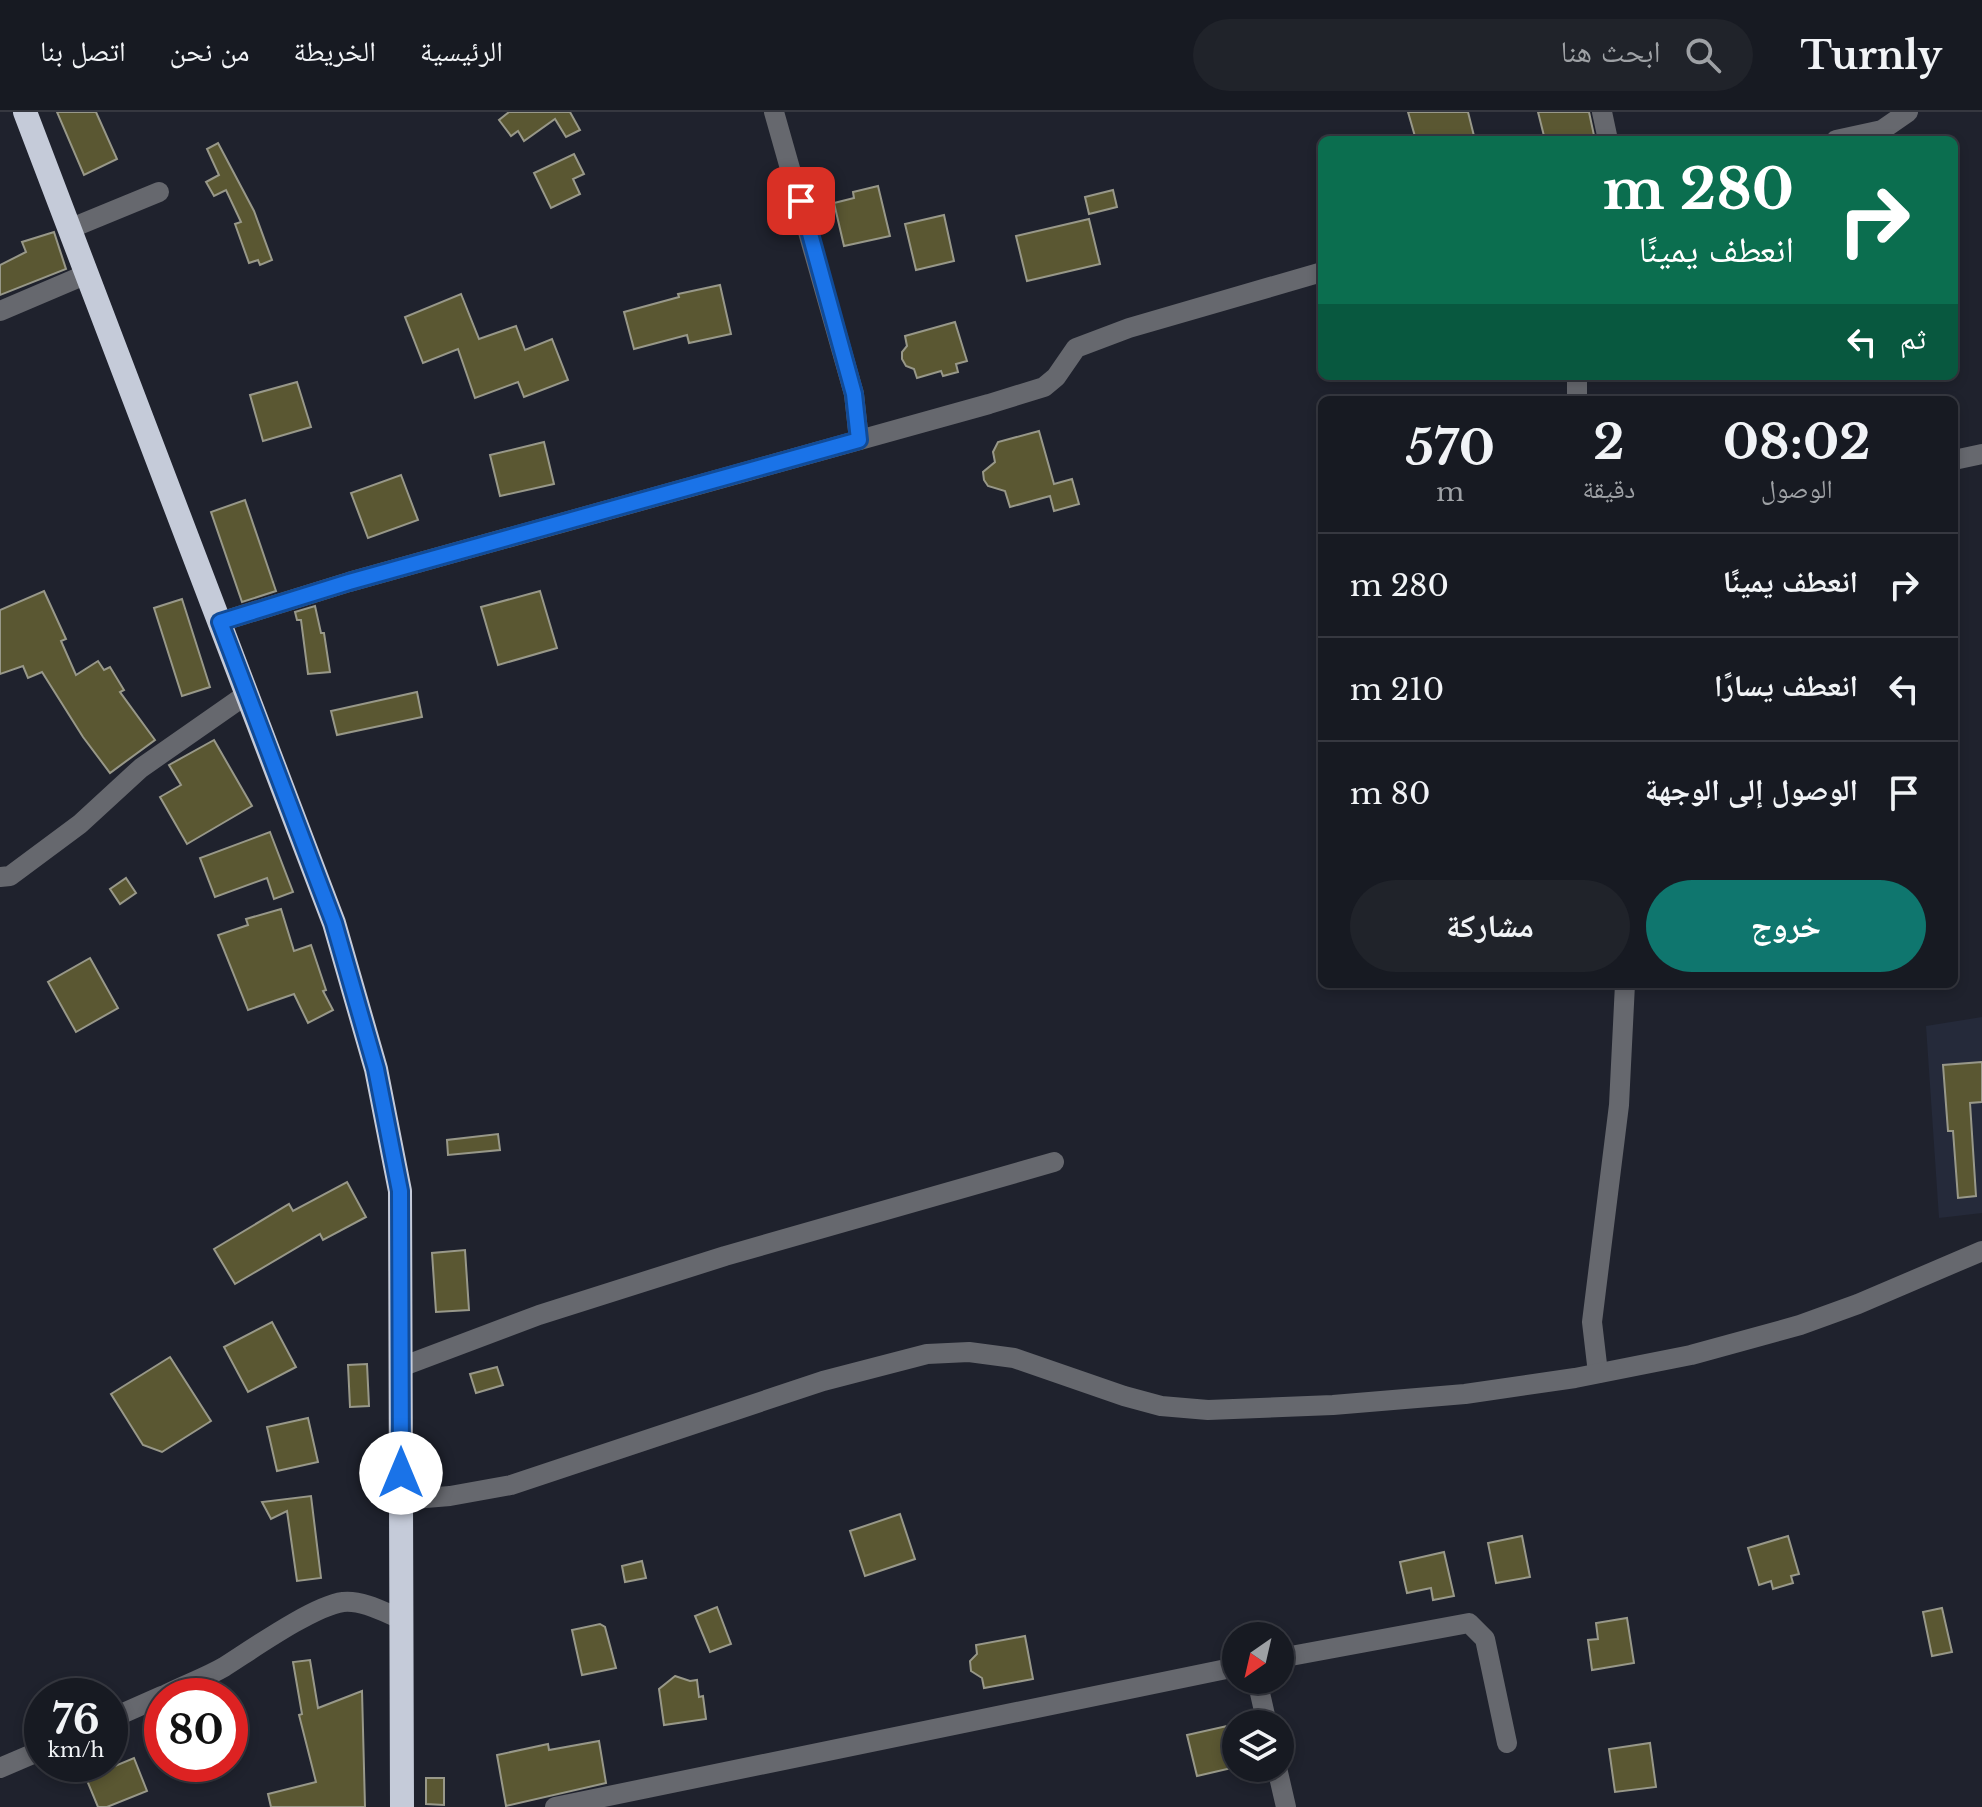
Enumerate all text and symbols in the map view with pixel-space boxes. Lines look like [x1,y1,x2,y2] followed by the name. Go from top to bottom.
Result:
[1193,19,1753,91] search box
[1801,32,1942,79] text: Turnly
[1561,33,1661,70] text: ابحث هنا
[1681,33,1725,77] icon: search
[40,34,126,69] text: اتصل بنا
[170,34,250,69] text: من نحن
[294,34,376,69] text: الخريطة
[420,34,503,69] text: الرئيسية
[1603,155,1794,224] text: 280 m
[767,167,835,235] pin
[1822,168,1926,272] icon: right
[779,179,823,223] icon: arrive
[1638,227,1794,272] text: انعطف يمينًا
[1840,320,1884,364] icon: left
[1900,320,1926,357] text: ثم
[1593,412,1625,472] text: 2
[1723,412,1871,472] text: 08:02
[1405,418,1495,478] text: 570
[1582,473,1635,505] text: دقيقة
[1761,473,1833,505] text: الوصول
[1436,476,1464,508] text: m
[1723,563,1858,600] text: انعطف يمينًا
[1882,563,1926,607] icon: right
[1350,567,1449,604] text: 280 m
[1714,667,1858,704] text: انعطف يسارًا
[1882,667,1926,711] icon: left
[1350,671,1444,708] text: 210 m
[1645,771,1858,808] text: الوصول إلى الوجهة
[1882,771,1926,815] icon: arrive
[1350,775,1430,812] text: 80 m
[1350,880,1630,972] button: مشاركة
[1646,880,1926,972] button: خروج
[359,1431,443,1515] position arrow
[1222,1622,1294,1694] north arrow
[1222,1622,1294,1782] map controls
[144,1678,248,1782] speed limit sign: 80
[52,1695,100,1745] text: 76
[1222,1710,1294,1782] button: layers
[48,1738,104,1762] text: km/h

